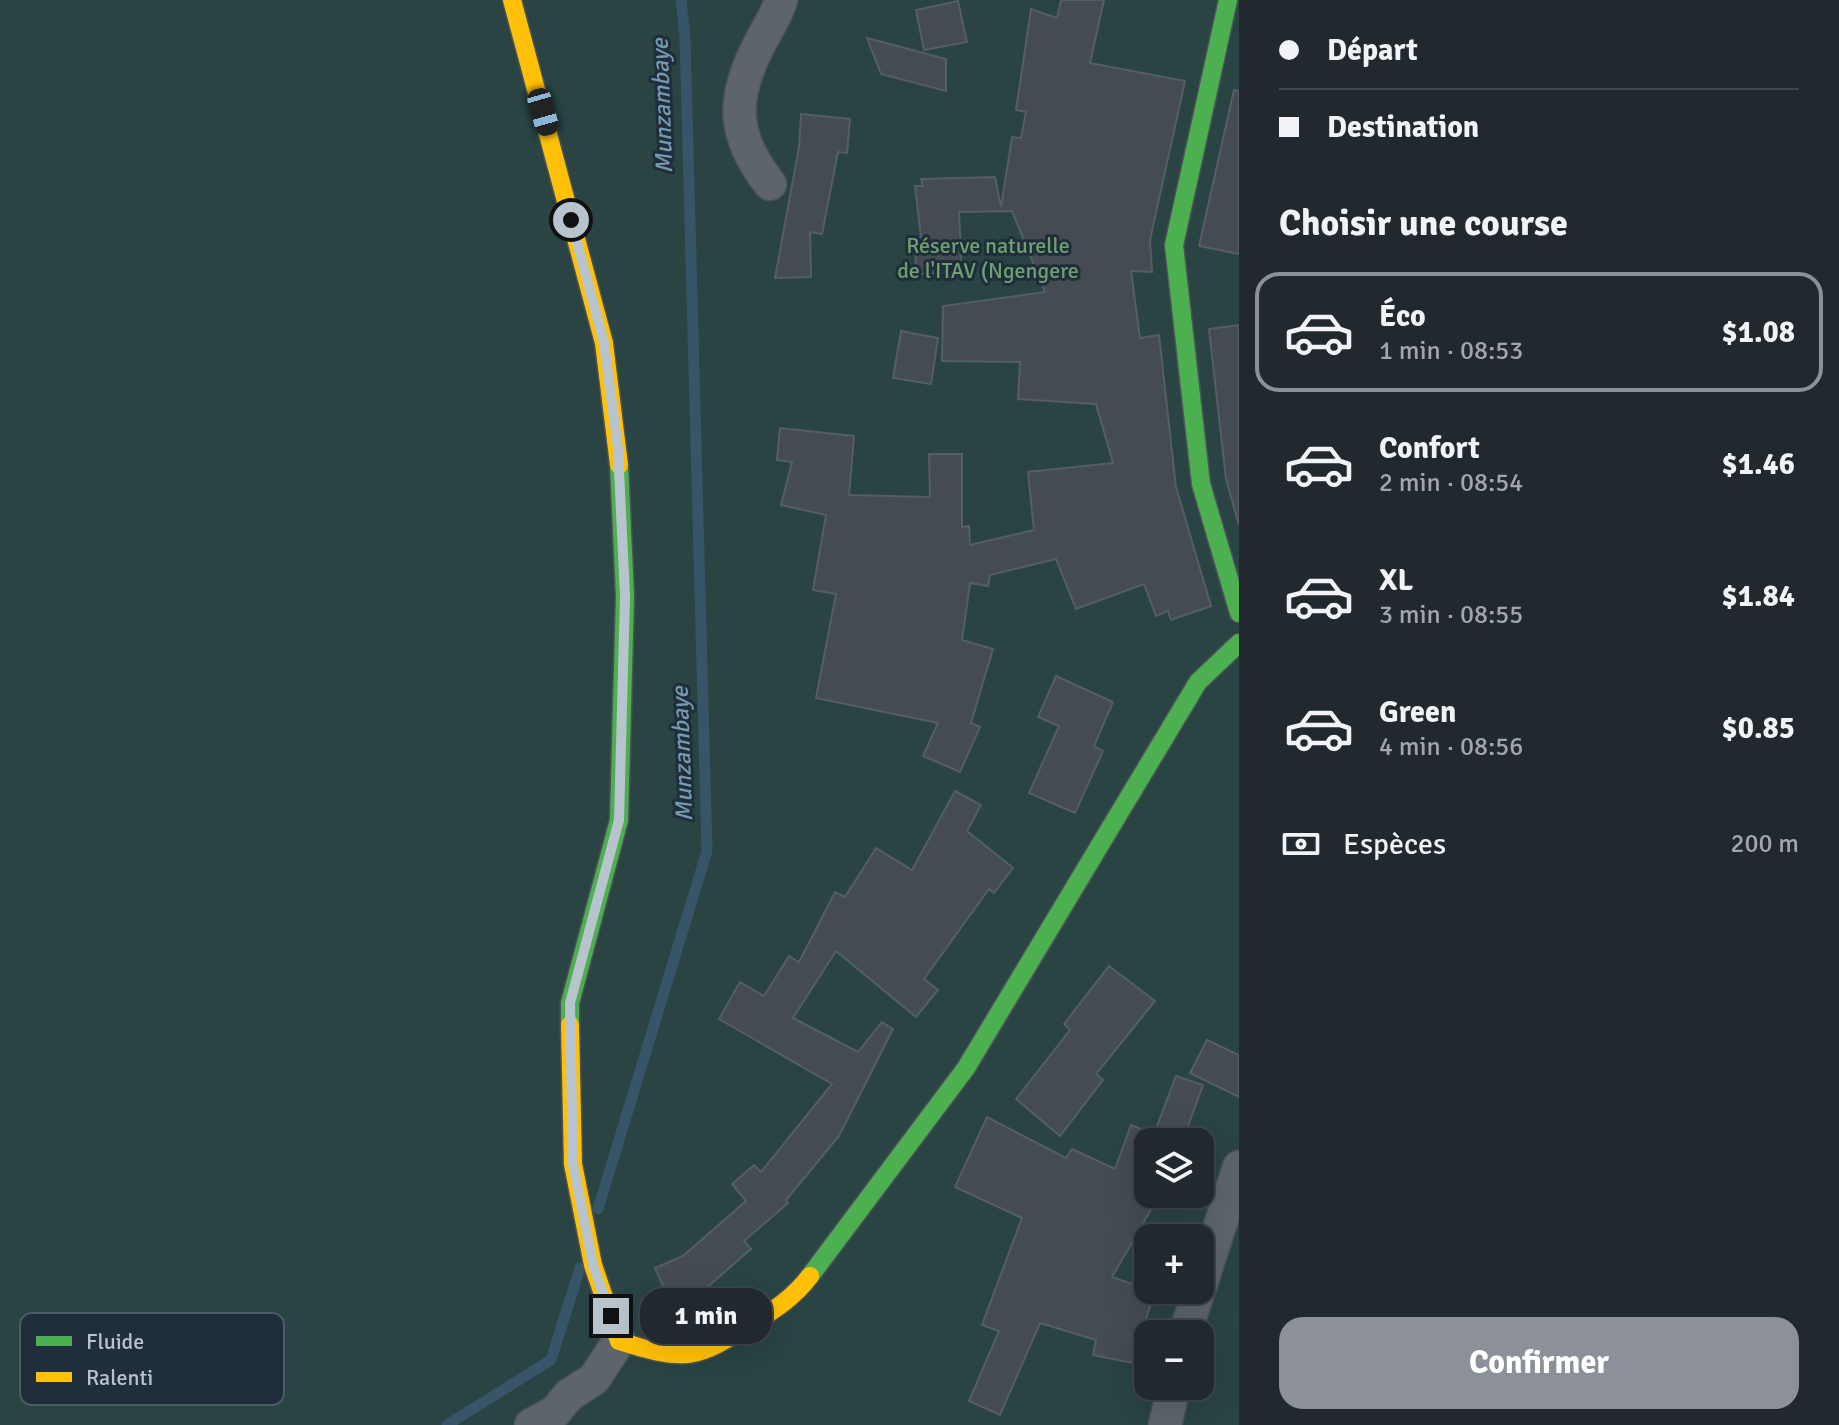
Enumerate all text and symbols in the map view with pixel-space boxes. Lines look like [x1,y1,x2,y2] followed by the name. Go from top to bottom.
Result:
[1327,32,1418,69] text: Départ
[645,37,679,174] water label: Munzambaye
[525,86,561,138] car
[1327,109,1479,146] text: Destination
[1279,201,1568,246] text: Choisir une course
[553,202,589,238] route start
[897,232,1079,284] park label: Réserve naturelle de l'ITAV (Ngengere
[1283,296,1355,368] icon: car
[1379,298,1426,335] text: Éco
[1722,314,1795,351] text: $1.08
[1379,335,1523,367] text: 1 min · 08:53
[1283,428,1355,500] icon: car
[1379,430,1480,467] text: Confort
[1722,446,1795,483] text: $1.46
[1379,467,1523,499] text: 2 min · 08:54
[1283,560,1355,632] icon: car
[1379,562,1413,599] text: XL
[1722,578,1795,615] text: $1.84
[1379,599,1523,631] text: 3 min · 08:55
[665,685,699,822] water label: Munzambaye
[1283,692,1355,764] icon: car
[1379,694,1456,731] text: Green
[1722,710,1795,747] text: $0.85
[1379,731,1523,763] text: 4 min · 08:56
[1279,822,1323,866] icon: cash
[1343,826,1446,863] text: Espèces
[1730,828,1799,860] text: 200 m
[1134,1128,1214,1400] map controls
[1134,1128,1214,1208] button: layers
[1134,1224,1214,1304] button: +
[639,1288,771,1344] callout: 1 min
[593,1298,629,1334] route end
[675,1300,737,1332] text: 1 min
[20,1313,284,1405] legend
[1279,1317,1799,1409] button: Confirmer
[1134,1320,1214,1400] button: −
[86,1328,144,1355] text: Fluide
[86,1364,153,1391] text: Ralenti

